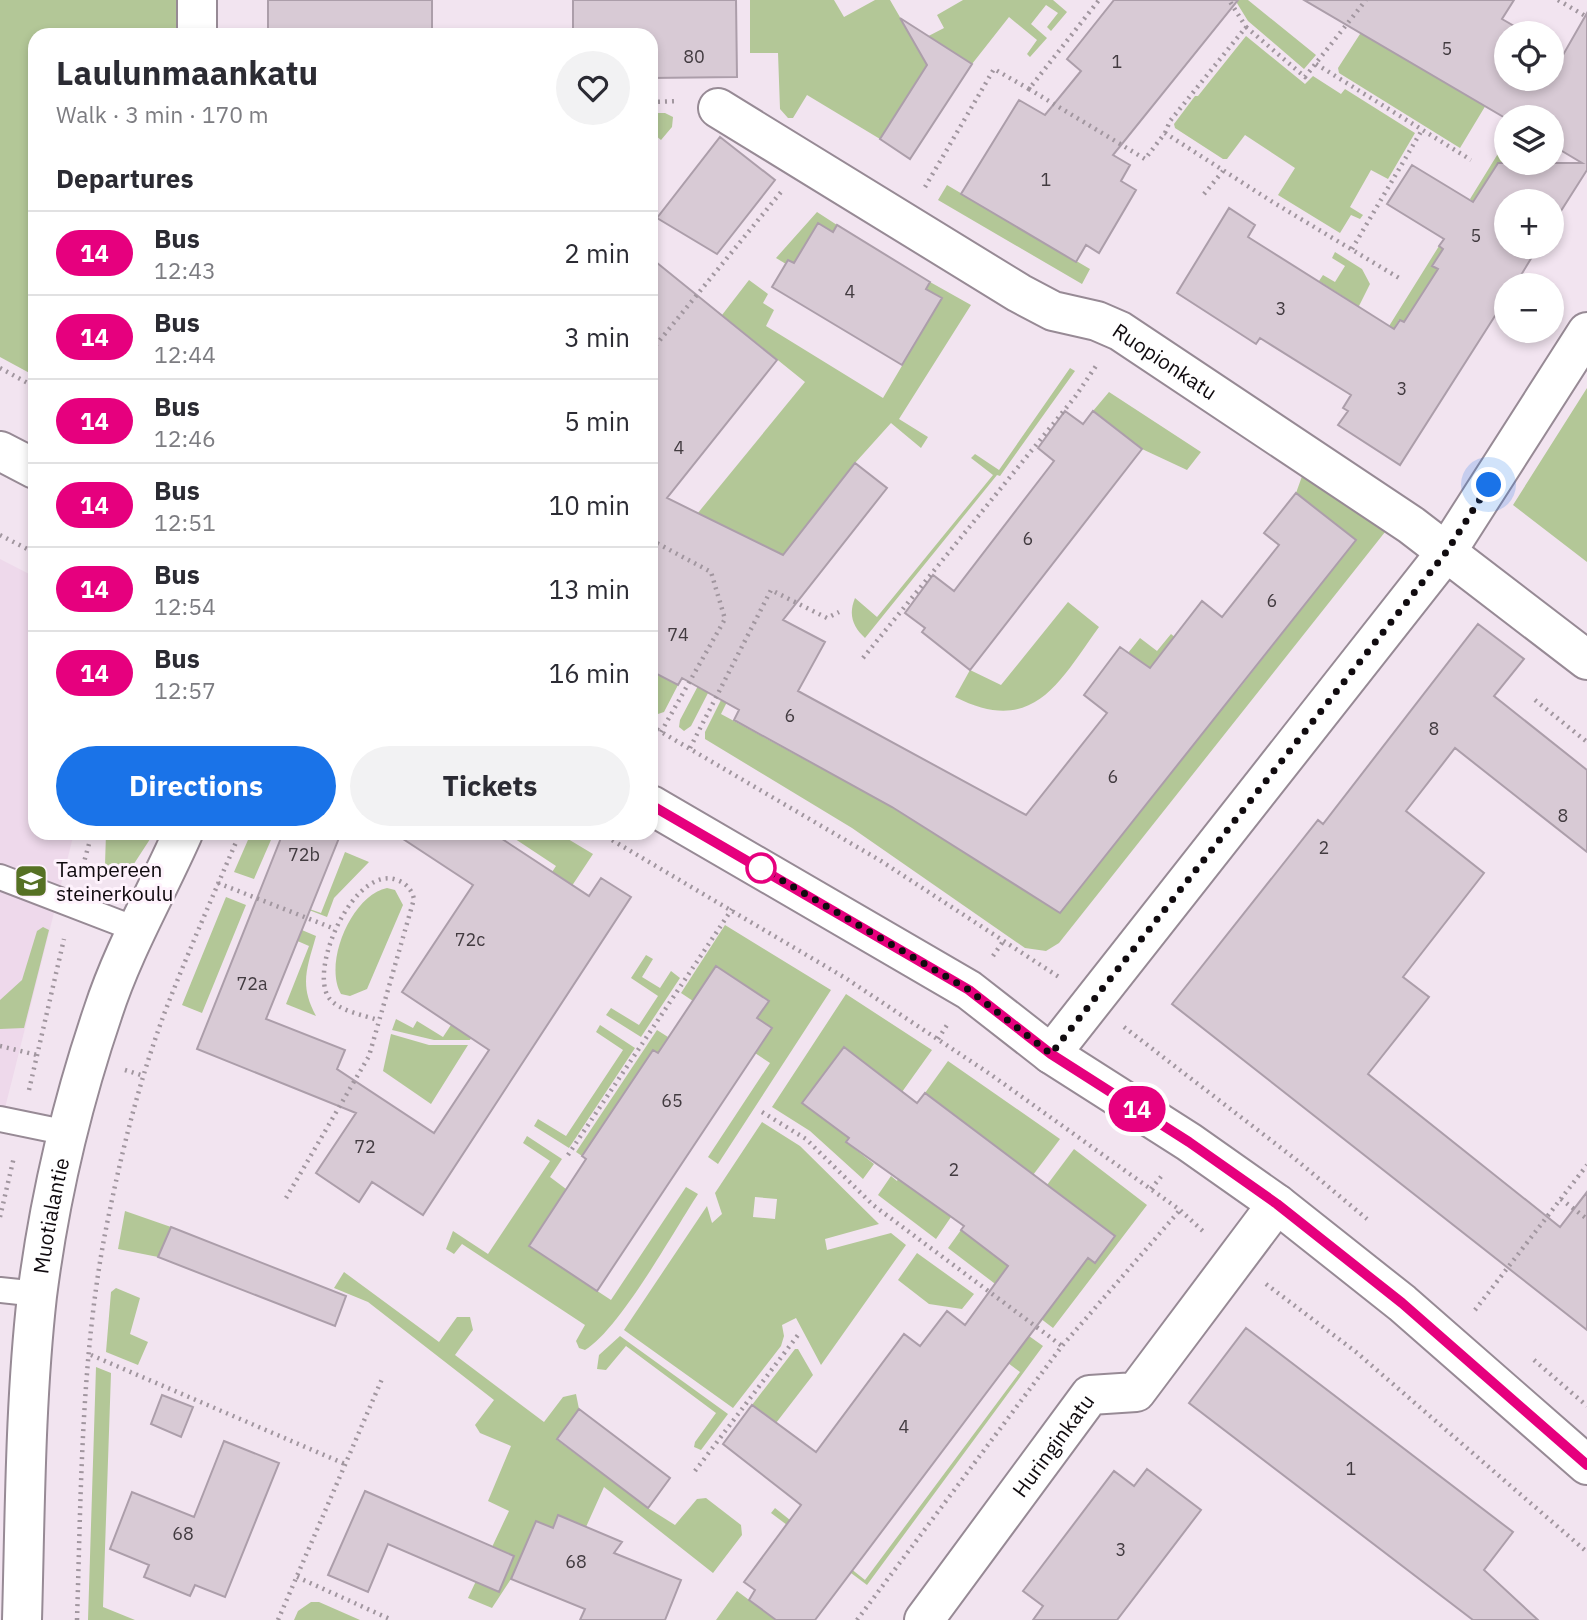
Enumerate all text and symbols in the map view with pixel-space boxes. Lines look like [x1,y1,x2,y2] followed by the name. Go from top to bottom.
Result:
[1494,21,1564,343] map controls
[1494,21,1564,91] button: locate
[1442,37,1452,60] house number: 5
[683,45,705,68] house number: 80
[1112,50,1122,73] house number: 1
[56,51,318,94] text: Laulunmaankatu
[556,51,630,125] button: heart
[56,99,269,129] text: Walk · 3 min · 170 m
[1494,105,1564,175] button: layers
[56,161,194,195] text: Departures
[1041,168,1051,191] house number: 1
[1494,189,1564,259] button: +
[154,221,200,255] text: Bus
[1471,224,1481,247] house number: 5
[564,236,630,270] text: 2 min
[80,237,109,269] text: 14
[154,255,216,285] text: 12:43
[1494,273,1564,343] button: −
[845,280,856,303] house number: 4
[1276,297,1286,320] house number: 3
[154,305,200,339] text: Bus
[1107,316,1223,406] street label: Ruopionkatu
[564,320,630,354] text: 3 min
[80,321,109,353] text: 14
[154,339,216,369] text: 12:44
[1397,377,1407,400] house number: 3
[154,389,200,423] text: Bus
[564,404,630,438] text: 5 min
[80,405,109,437] text: 14
[154,423,216,453] text: 12:46
[674,436,685,459] house number: 4
[1471,467,1506,502] your location
[154,473,200,507] text: Bus
[549,488,630,522] text: 10 min
[80,489,109,521] text: 14
[154,507,216,537] text: 12:51
[1023,527,1033,550] house number: 6
[154,557,200,591] text: Bus
[549,572,630,606] text: 13 min
[80,573,109,605] text: 14
[1267,589,1277,612] house number: 6
[154,591,216,621] text: 12:54
[667,623,689,646] house number: 74
[154,641,200,675] text: Bus
[549,656,630,690] text: 16 min
[80,657,109,689] text: 14
[154,675,216,705] text: 12:57
[785,704,795,727] house number: 6
[1429,717,1439,740] house number: 8
[56,746,336,826] button: Directions
[350,746,630,826] button: Tickets
[1108,765,1118,788] house number: 6
[1558,804,1568,827] house number: 8
[1319,836,1329,859] house number: 2
[288,843,320,866] house number: 72b
[746,853,776,883] unlabelled marker
[56,855,173,907] place label: Tampereen steinerkoulu
[12,862,50,900] school or university icon: Tampereen steinerkoulu
[455,928,485,951] house number: 72c
[236,972,268,995] house number: 72a
[1106,1086,1168,1132] line badge: 14
[661,1089,683,1112] house number: 65
[1123,1093,1151,1125] text: 14
[354,1135,376,1158] house number: 72
[26,1155,75,1276] street label: Muotialantie
[949,1158,959,1181] house number: 2
[1006,1388,1100,1503] street label: Huringinkatu
[899,1415,910,1438] house number: 4
[1346,1457,1356,1480] house number: 1
[172,1522,194,1545] house number: 68
[1116,1538,1126,1561] house number: 3
[565,1550,587,1573] house number: 68

